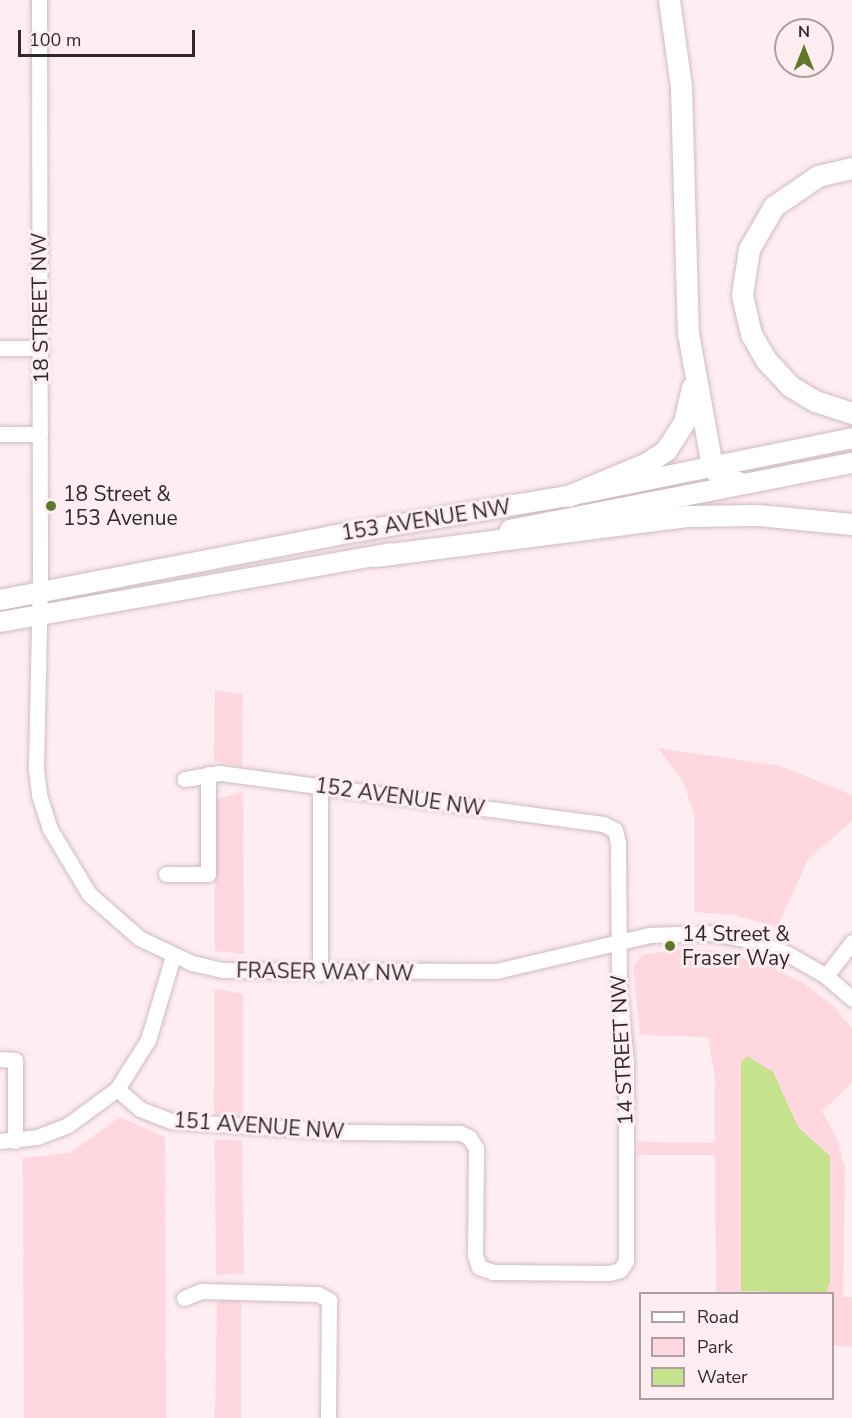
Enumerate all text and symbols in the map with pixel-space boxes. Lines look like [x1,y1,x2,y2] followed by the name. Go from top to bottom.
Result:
[21,18,198,56] scale bar
[774,18,834,78] north arrow
[798,21,810,43] text: N
[29,28,81,52] text: 100 m
[26,232,54,384] street label: 18 STREET NW
[63,481,178,531] place label: 18 Street & 153 Avenue
[339,494,513,546] street label: 153 AVENUE NW
[44,499,58,513] marker: 18 Street & 153 Avenue
[313,773,487,821] street label: 152 AVENUE NW
[682,921,790,971] place label: 14 Street & Fraser Way
[663,939,677,953] marker: 14 Street & Fraser Way
[236,958,414,986] street label: FRASER WAY NW
[605,974,639,1126] street label: 14 STREET NW
[173,1107,345,1145] street label: 151 AVENUE NW
[639,1292,834,1400] legend
[697,1305,739,1329] text: Road
[697,1335,733,1359] text: Park
[697,1365,748,1389] text: Water

